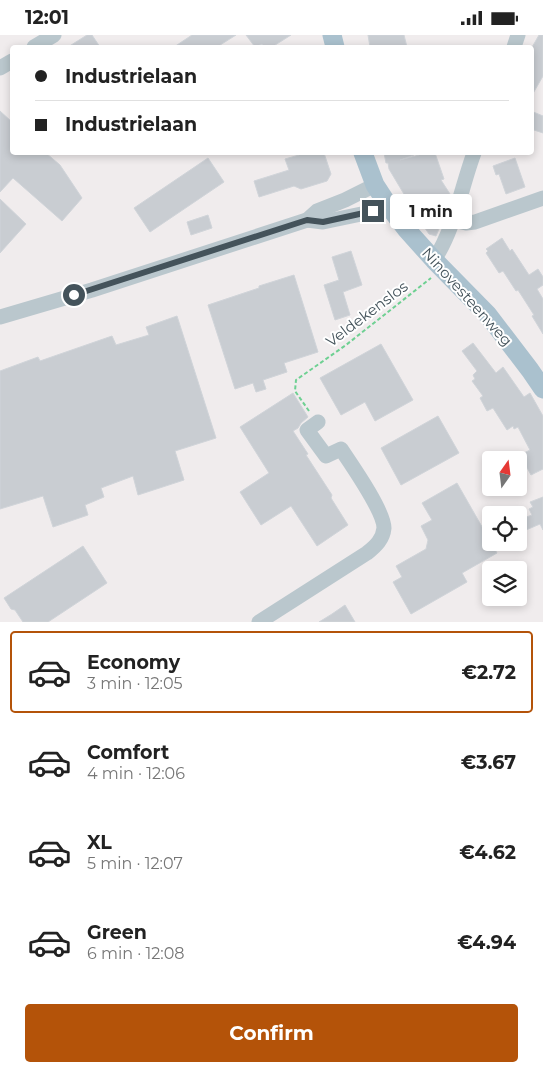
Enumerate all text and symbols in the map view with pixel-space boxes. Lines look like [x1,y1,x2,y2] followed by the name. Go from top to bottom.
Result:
[25,6,69,29] text: 12:01
[65,65,197,88] text: Industrielaan
[65,113,197,136] text: Industrielaan
[390,193,473,229] callout: 1 min
[362,200,384,222] route end
[409,202,453,221] text: 1 min
[418,243,517,350] street label: Ninovesteenweg
[322,277,412,351] street label: Veldekenslos
[63,284,85,306] route start
[482,451,528,496] north arrow
[482,451,527,606] map controls
[482,506,527,551] button: locate
[482,561,527,606] button: layers
[27,650,72,695] icon: car
[87,651,180,674] text: Economy
[462,661,516,684] text: €2.72
[87,674,183,693] text: 3 min · 12:05
[27,740,72,785] icon: car
[87,741,169,764] text: Comfort
[461,751,516,774] text: €3.67
[87,764,185,783] text: 4 min · 12:06
[27,830,72,875] icon: car
[87,831,112,854] text: XL
[459,841,516,864] text: €4.62
[87,854,183,873] text: 5 min · 12:07
[27,920,72,965] icon: car
[87,921,147,944] text: Green
[457,931,516,954] text: €4.94
[87,944,185,963] text: 6 min · 12:08
[25,1004,518,1062] button: Confirm

